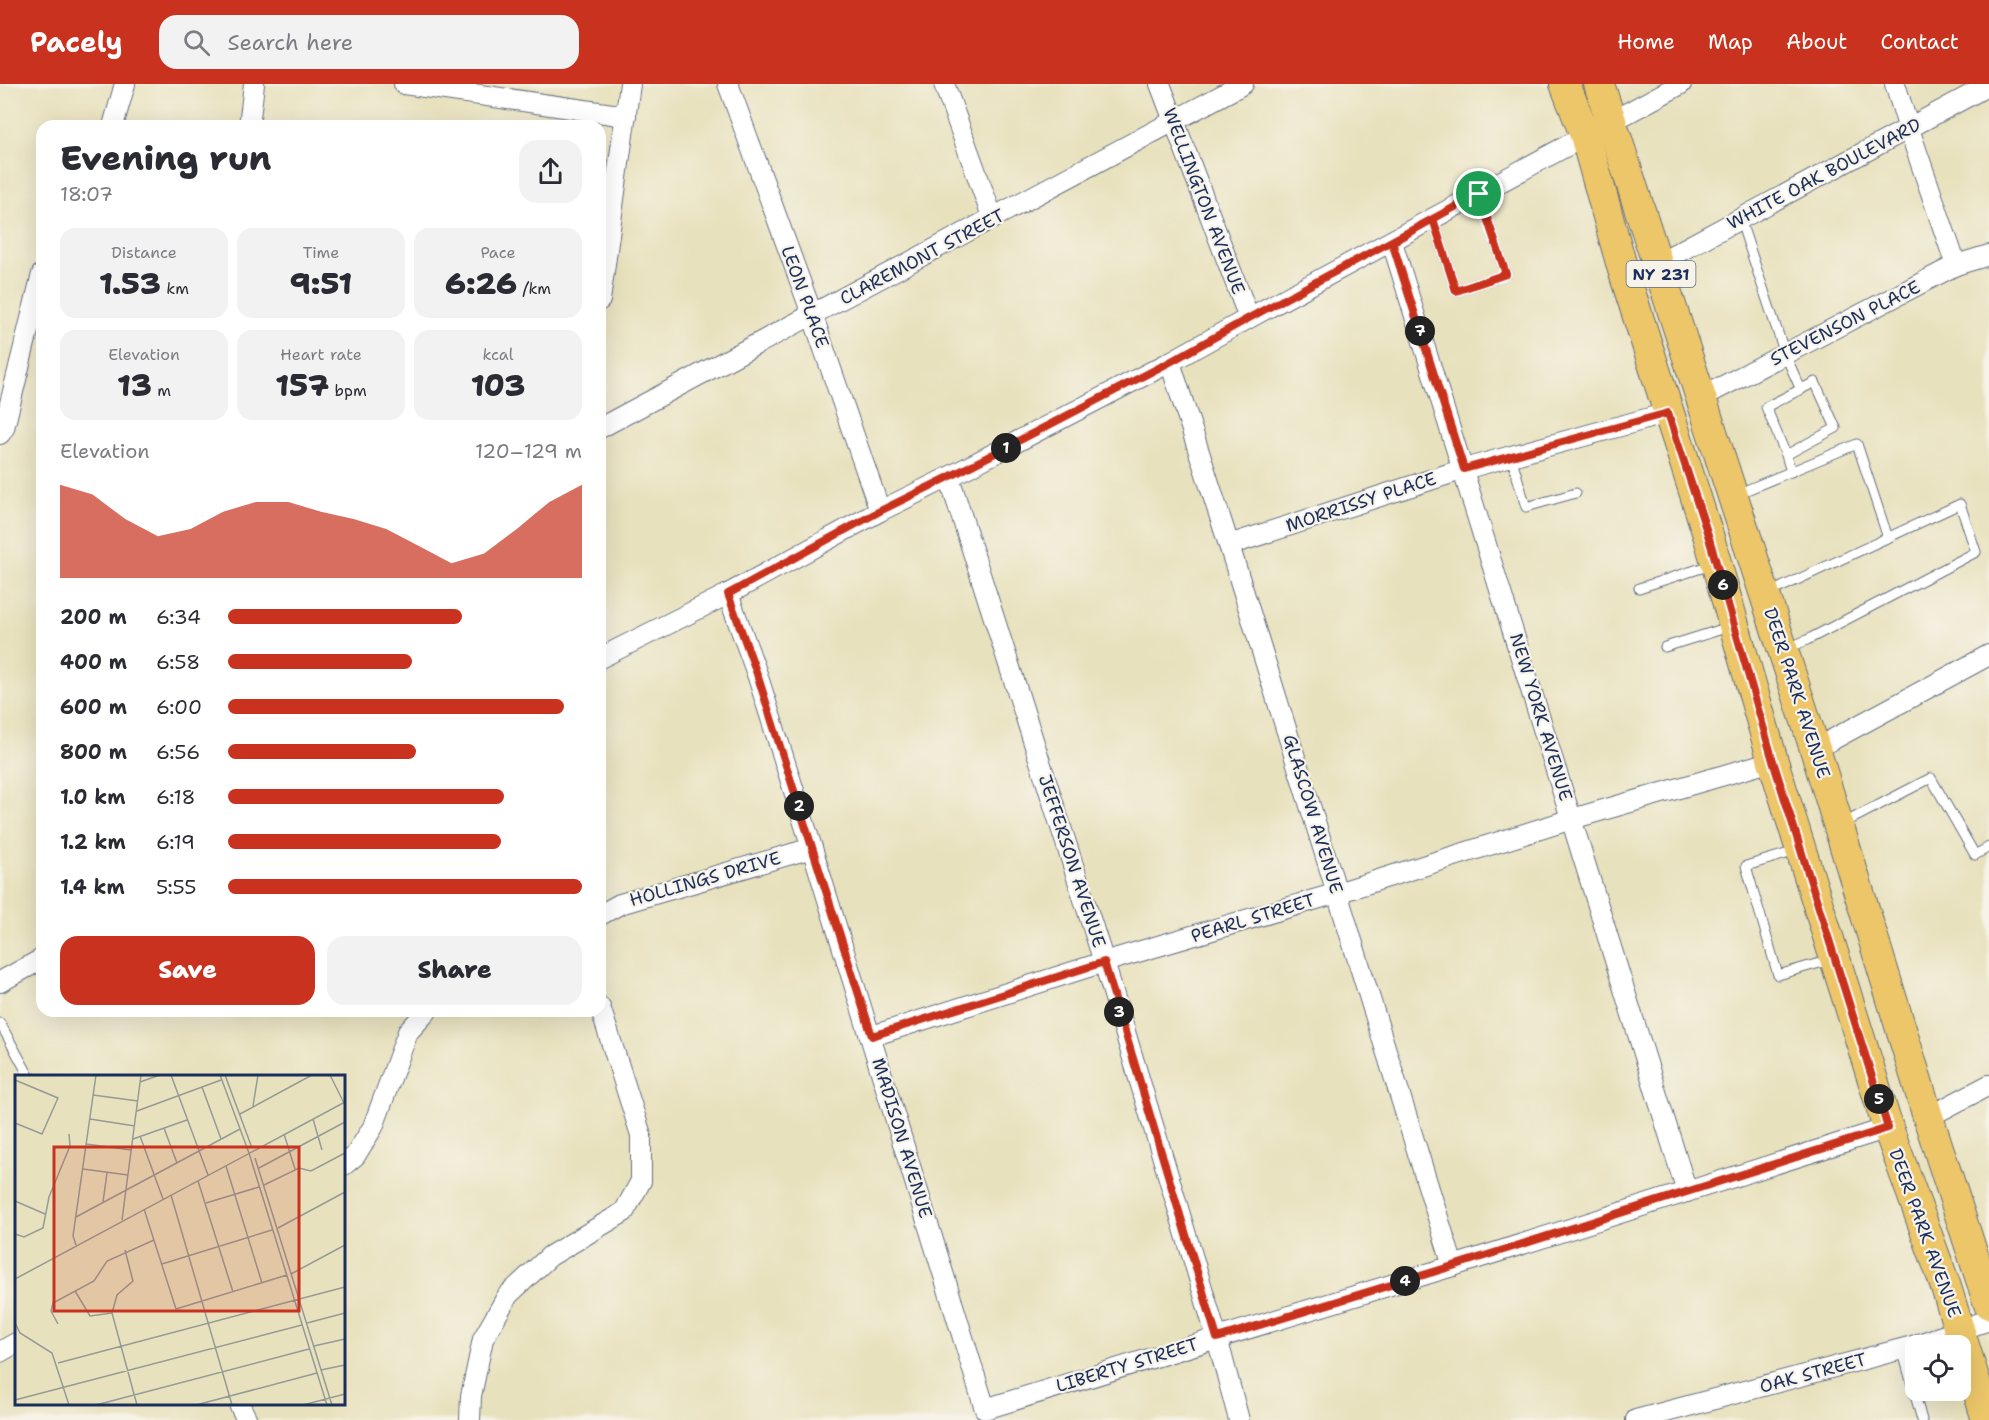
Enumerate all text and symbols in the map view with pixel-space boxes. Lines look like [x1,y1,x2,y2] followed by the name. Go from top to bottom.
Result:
[159,15,579,69] search box
[30,23,123,61] text: Pacely
[180,26,213,59] icon: search
[228,28,353,57] text: Search here
[1617,28,1675,56] text: Home
[1708,28,1753,56] text: Map
[1786,28,1847,56] text: About
[1880,28,1959,56] text: Contact
[1157,104,1251,298] street label: WELLINGTON AVENUE
[1723,113,1925,235] street label: WHITE OAK BOULEVARD
[60,136,271,181] text: Evening run
[519,140,582,203] button: share
[1453,168,1504,219] pin
[1462,177,1495,210] icon: arrive
[60,181,113,207] text: 18:07
[835,203,1009,311] street label: CLAREMONT STREET
[111,242,177,263] text: Distance
[303,242,339,263] text: Time
[480,242,516,263] text: Pace
[775,243,835,351] street label: LEON PLACE
[1626,261,1696,287] road number: NY 231
[99,263,161,304] text: 1.53
[290,263,352,304] text: 9:51
[445,263,517,304] text: 6:26
[1766,275,1924,371] street label: STEVENSON PLACE
[161,278,189,299] text: km
[517,278,551,299] text: /km
[1405,316,1435,346] pin: 7
[1414,320,1426,341] text: 7
[108,344,180,365] text: Elevation
[280,344,362,365] text: Heart rate
[482,344,514,365] text: kcal
[117,365,152,406] text: 13
[275,365,329,406] text: 157
[471,365,525,406] text: 103
[152,380,171,401] text: m
[329,380,367,401] text: bpm
[991,433,1021,463] pin: 1
[1002,437,1010,458] text: 1
[60,438,150,464] text: Elevation
[475,438,582,464] text: 120–129 m
[1283,466,1439,538] street label: MORRISSY PLACE
[1708,570,1738,600] pin: 6
[1717,574,1729,595] text: 6
[60,604,127,630] text: 200 m
[156,604,201,630] text: 6:34
[1758,605,1836,781] street label: DEER PARK AVENUE
[1504,630,1578,804] street label: NEW YORK AVENUE
[60,649,127,675] text: 400 m
[156,649,200,675] text: 6:58
[60,694,127,720] text: 600 m
[156,694,202,720] text: 6:00
[1277,732,1349,896] street label: GLASCOW AVENUE
[60,739,127,765] text: 800 m
[156,739,200,765] text: 6:56
[1033,772,1111,950] street label: JEFFERSON AVENUE
[60,784,125,810] text: 1.0 km
[156,784,195,810] text: 6:18
[784,791,814,821] pin: 2
[793,795,805,816] text: 2
[60,829,126,855] text: 1.2 km
[156,829,195,855] text: 6:19
[627,846,783,912] street label: HOLLINGS DRIVE
[60,874,125,900] text: 1.4 km
[156,874,196,900] text: 5:55
[1188,888,1318,948] street label: PEARL STREET
[60,936,315,1005] button: Save
[327,936,582,1005] button: Share
[1104,997,1134,1027] pin: 3
[1113,1001,1125,1022] text: 3
[866,1055,938,1221] street label: MADISON AVENUE
[15,1075,345,1405] inset map
[1864,1084,1894,1114] pin: 5
[1874,1088,1884,1109] text: 5
[1883,1145,1967,1321] street label: DEER PARK AVENUE
[1390,1266,1420,1296] pin: 4
[1399,1270,1411,1291] text: 4
[1053,1332,1201,1398] street label: LIBERTY STREET
[1905,1335,1971,1401] map controls
[1905,1335,1971,1401] button: locate
[1757,1347,1869,1399] street label: OAK STREET

